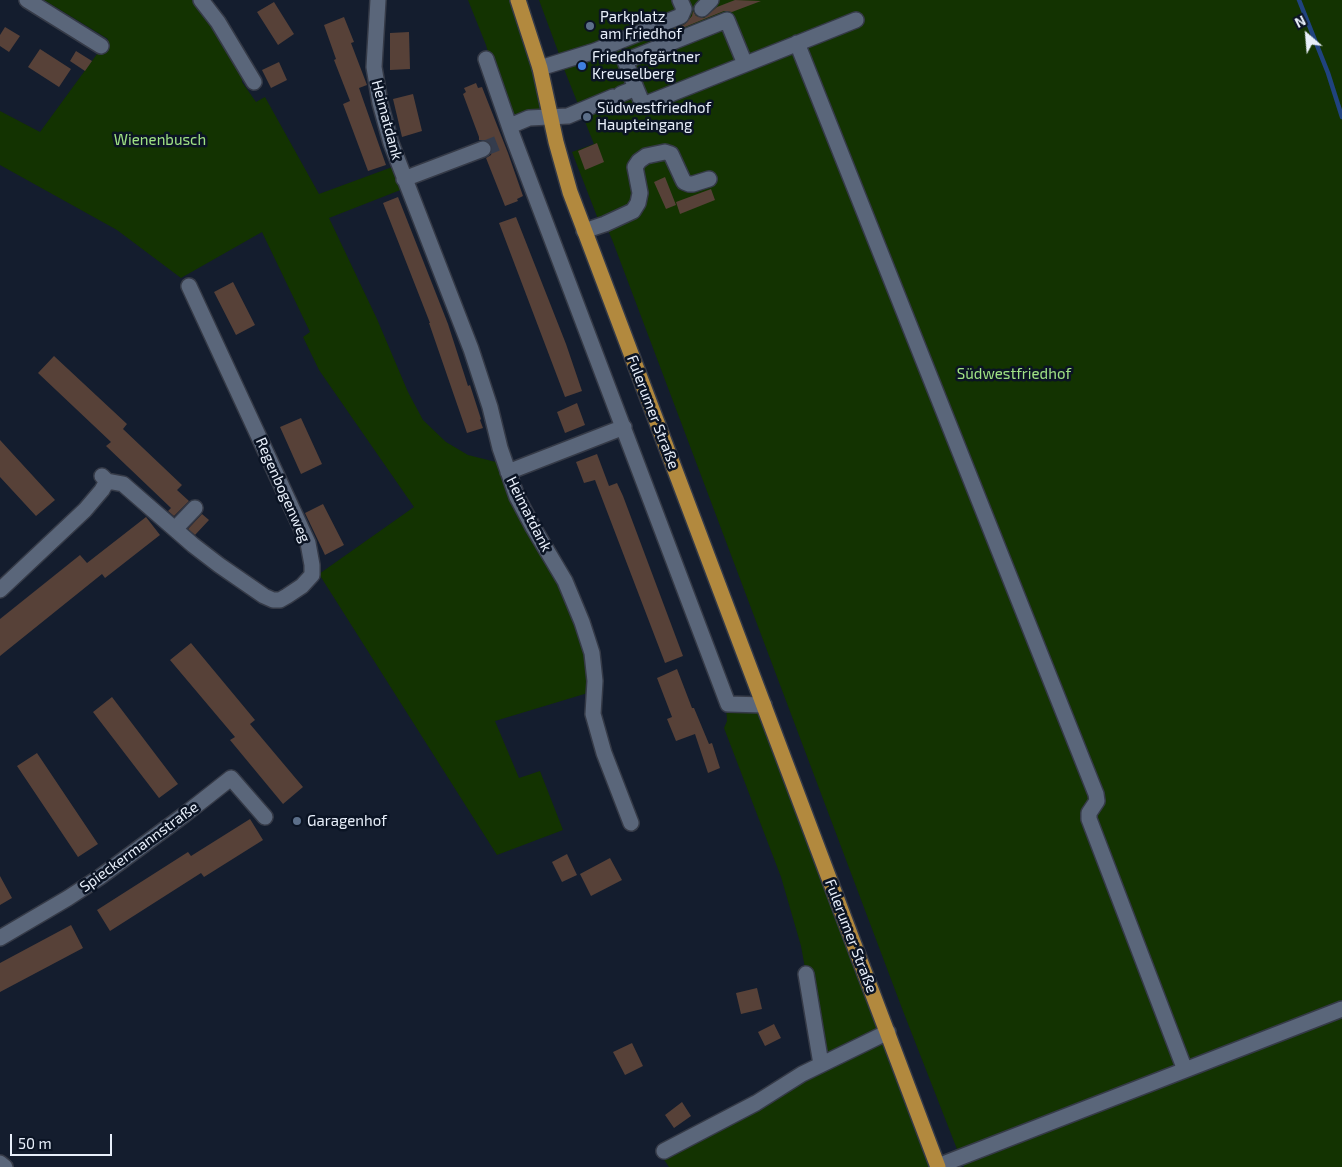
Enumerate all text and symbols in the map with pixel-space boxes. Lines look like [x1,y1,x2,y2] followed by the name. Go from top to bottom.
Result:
[600,8,682,43] place label: Parkplatz am Friedhof
[1282,10,1332,60] north arrow
[1292,11,1308,31] text: N
[584,20,596,32] marker: Parkplatz am Friedhof
[592,48,700,83] place label: Friedhofgärtner Kreuselberg
[576,60,588,72] marker: Friedhofgärtner Kreuselberg
[368,78,406,162] street label: Heimatdank
[597,99,711,134] place label: Südwestfriedhof Haupteingang
[581,111,593,123] marker: Südwestfriedhof Haupteingang
[114,131,206,149] park label: Wienenbusch
[623,353,683,471] street label: Fulerumer Straße
[957,365,1071,383] park label: Südwestfriedhof
[252,435,314,545] street label: Regenbogenweg
[502,473,556,555] street label: Heimatdank
[76,798,202,896] street label: Spieckermannstraße
[307,812,387,830] place label: Garagenhof
[291,815,303,827] marker: Garagenhof
[821,877,881,995] street label: Fulerumer Straße
[12,1124,115,1156] scale bar
[18,1134,52,1152] text: 50 m

